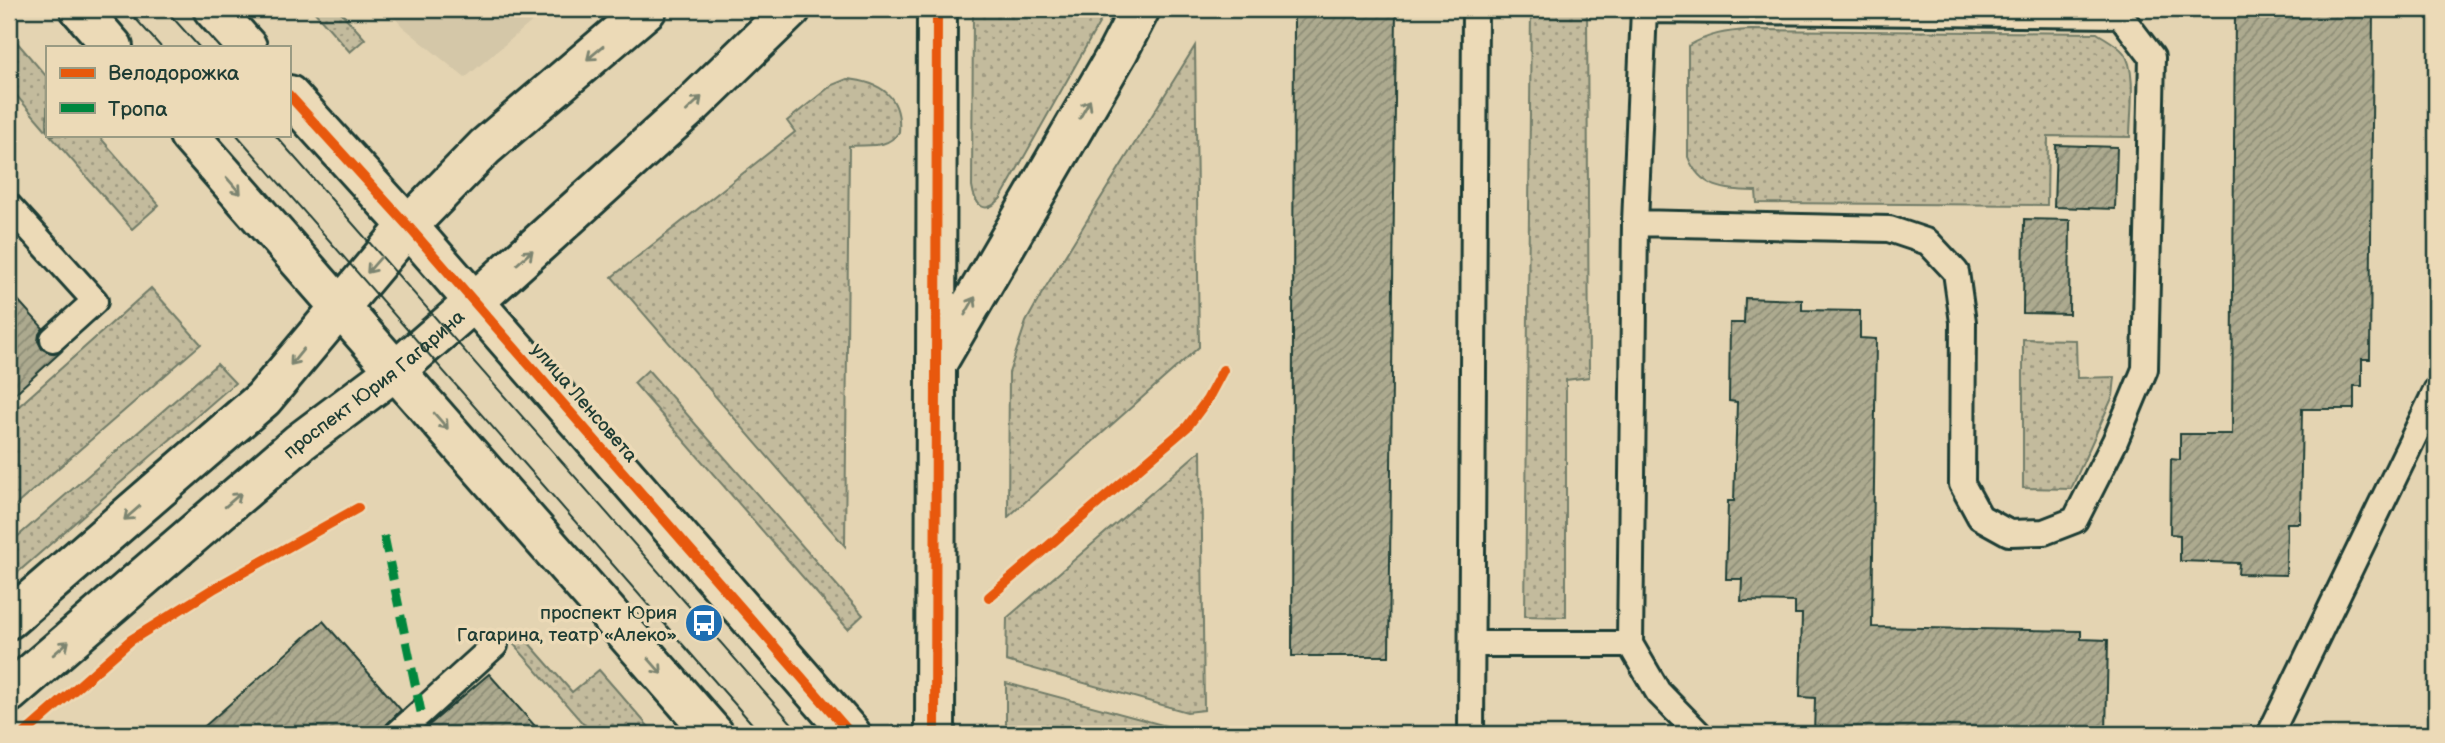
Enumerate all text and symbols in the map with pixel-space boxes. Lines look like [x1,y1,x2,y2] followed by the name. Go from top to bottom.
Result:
[587,45,605,61] one-way arrow
[46,46,290,136] legend
[108,61,240,86] text: Велодорожка
[685,95,702,112] one-way arrow
[108,97,168,122] text: Тропа
[1078,99,1092,119] one-way arrow
[226,177,242,195] one-way arrow
[516,248,533,265] one-way arrow
[367,256,383,274] one-way arrow
[964,296,978,316] one-way arrow
[279,306,470,464] street label: проспект Юрия Гагарина
[526,339,642,467] street label: улица Ленсовета
[289,348,305,366] one-way arrow
[433,412,449,430] one-way arrow
[224,492,242,508] one-way arrow
[123,505,141,521] one-way arrow
[457,602,677,647] place label: проспект Юрия Гагарина, театр «Алеко»
[683,602,725,644] bus stop icon: проспект Юрия Гагарина, театр «Алеко»
[51,640,69,656] one-way arrow
[647,657,663,675] one-way arrow

